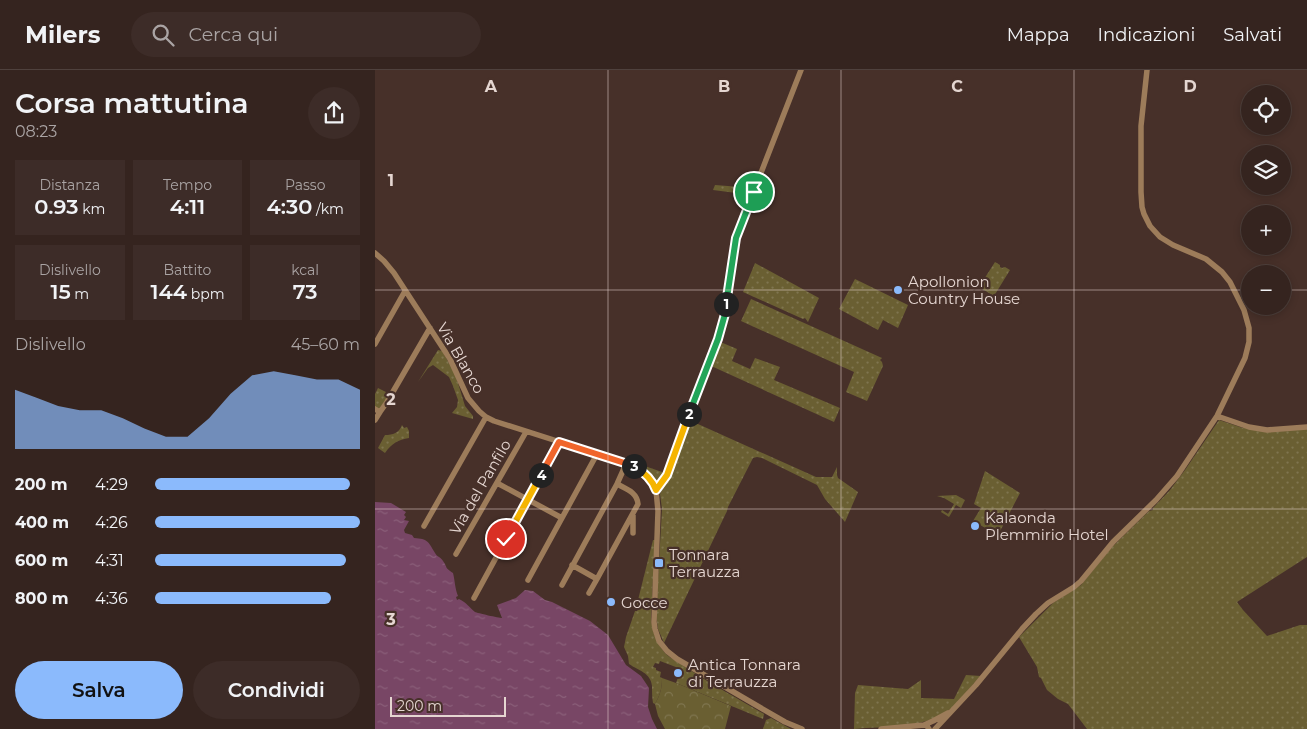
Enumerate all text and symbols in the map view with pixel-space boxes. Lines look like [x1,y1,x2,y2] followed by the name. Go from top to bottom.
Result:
[131,12,481,57] search box
[25,20,101,49] text: Milers
[149,21,177,49] icon: search
[189,23,278,46] text: Cerca qui
[1007,24,1070,46] text: Mappa
[1098,24,1195,46] text: Indicazioni
[1223,24,1282,46] text: Salvati
[484,77,498,96] text: A
[718,77,730,96] text: B
[951,77,963,96] text: C
[1183,77,1197,96] text: D
[1241,85,1291,315] map controls
[1241,85,1291,135] button: locate
[15,86,249,120] text: Corsa mattutina
[308,87,360,139] button: share
[15,122,57,141] text: 08:23
[1241,145,1291,195] button: layers
[388,171,394,190] text: 1
[733,171,775,213] pin
[39,176,100,194] text: Distanza
[163,176,212,194] text: Tempo
[285,176,325,194] text: Passo
[740,178,768,206] icon: arrive
[34,194,79,219] text: 0.93
[170,194,205,219] text: 4:11
[266,194,312,219] text: 4:30
[79,200,105,218] text: km
[312,200,344,218] text: /km
[1241,205,1291,255] button: +
[39,261,101,279] text: Dislivello
[164,261,211,279] text: Battito
[291,261,319,279] text: kcal
[1241,265,1291,315] button: −
[908,272,1020,308] place label: Apollonion Country House
[50,279,71,304] text: 15
[150,279,187,304] text: 144
[293,279,318,304] text: 73
[892,284,904,296] marker: Apollonion Country House
[71,285,89,303] text: m
[187,285,225,303] text: bpm
[713,292,739,316] pin: 1
[724,295,729,313] text: 1
[433,319,489,397] street label: Via Blanco
[15,335,86,354] text: Dislivello
[291,335,360,354] text: 45–60 m
[386,390,396,409] text: 2
[677,402,701,426] pin: 2
[685,405,694,423] text: 2
[445,436,515,538] street label: Via del Panfilo
[621,454,647,478] pin: 3
[630,457,639,475] text: 3
[529,462,553,488] pin: 4
[537,466,546,484] text: 4
[15,475,67,494] text: 200 m
[95,475,128,494] text: 4:29
[985,508,1109,544] place label: Kalaonda Plemmirio Hotel
[15,513,69,532] text: 400 m
[95,513,128,532] text: 4:26
[485,518,527,560] pin
[969,520,981,532] marker: Kalaonda Plemmirio Hotel
[492,525,520,553] icon: check
[669,545,740,581] place label: Tonnara Terrauzza
[15,551,68,570] text: 600 m
[95,551,124,570] text: 4:31
[653,557,665,569] marker: Tonnara Terrauzza
[15,589,69,608] text: 800 m
[95,589,128,608] text: 4:36
[621,593,668,612] place label: Gocce
[605,596,617,608] marker: Gocce
[385,610,396,629] text: 3
[688,655,801,691] place label: Antica Tonnara di Terrauzza
[15,661,183,719] button: Salva
[193,661,360,719] button: Condividi
[672,667,684,679] marker: Antica Tonnara di Terrauzza
[390,694,506,717] scale bar
[397,697,442,715] text: 200 m

